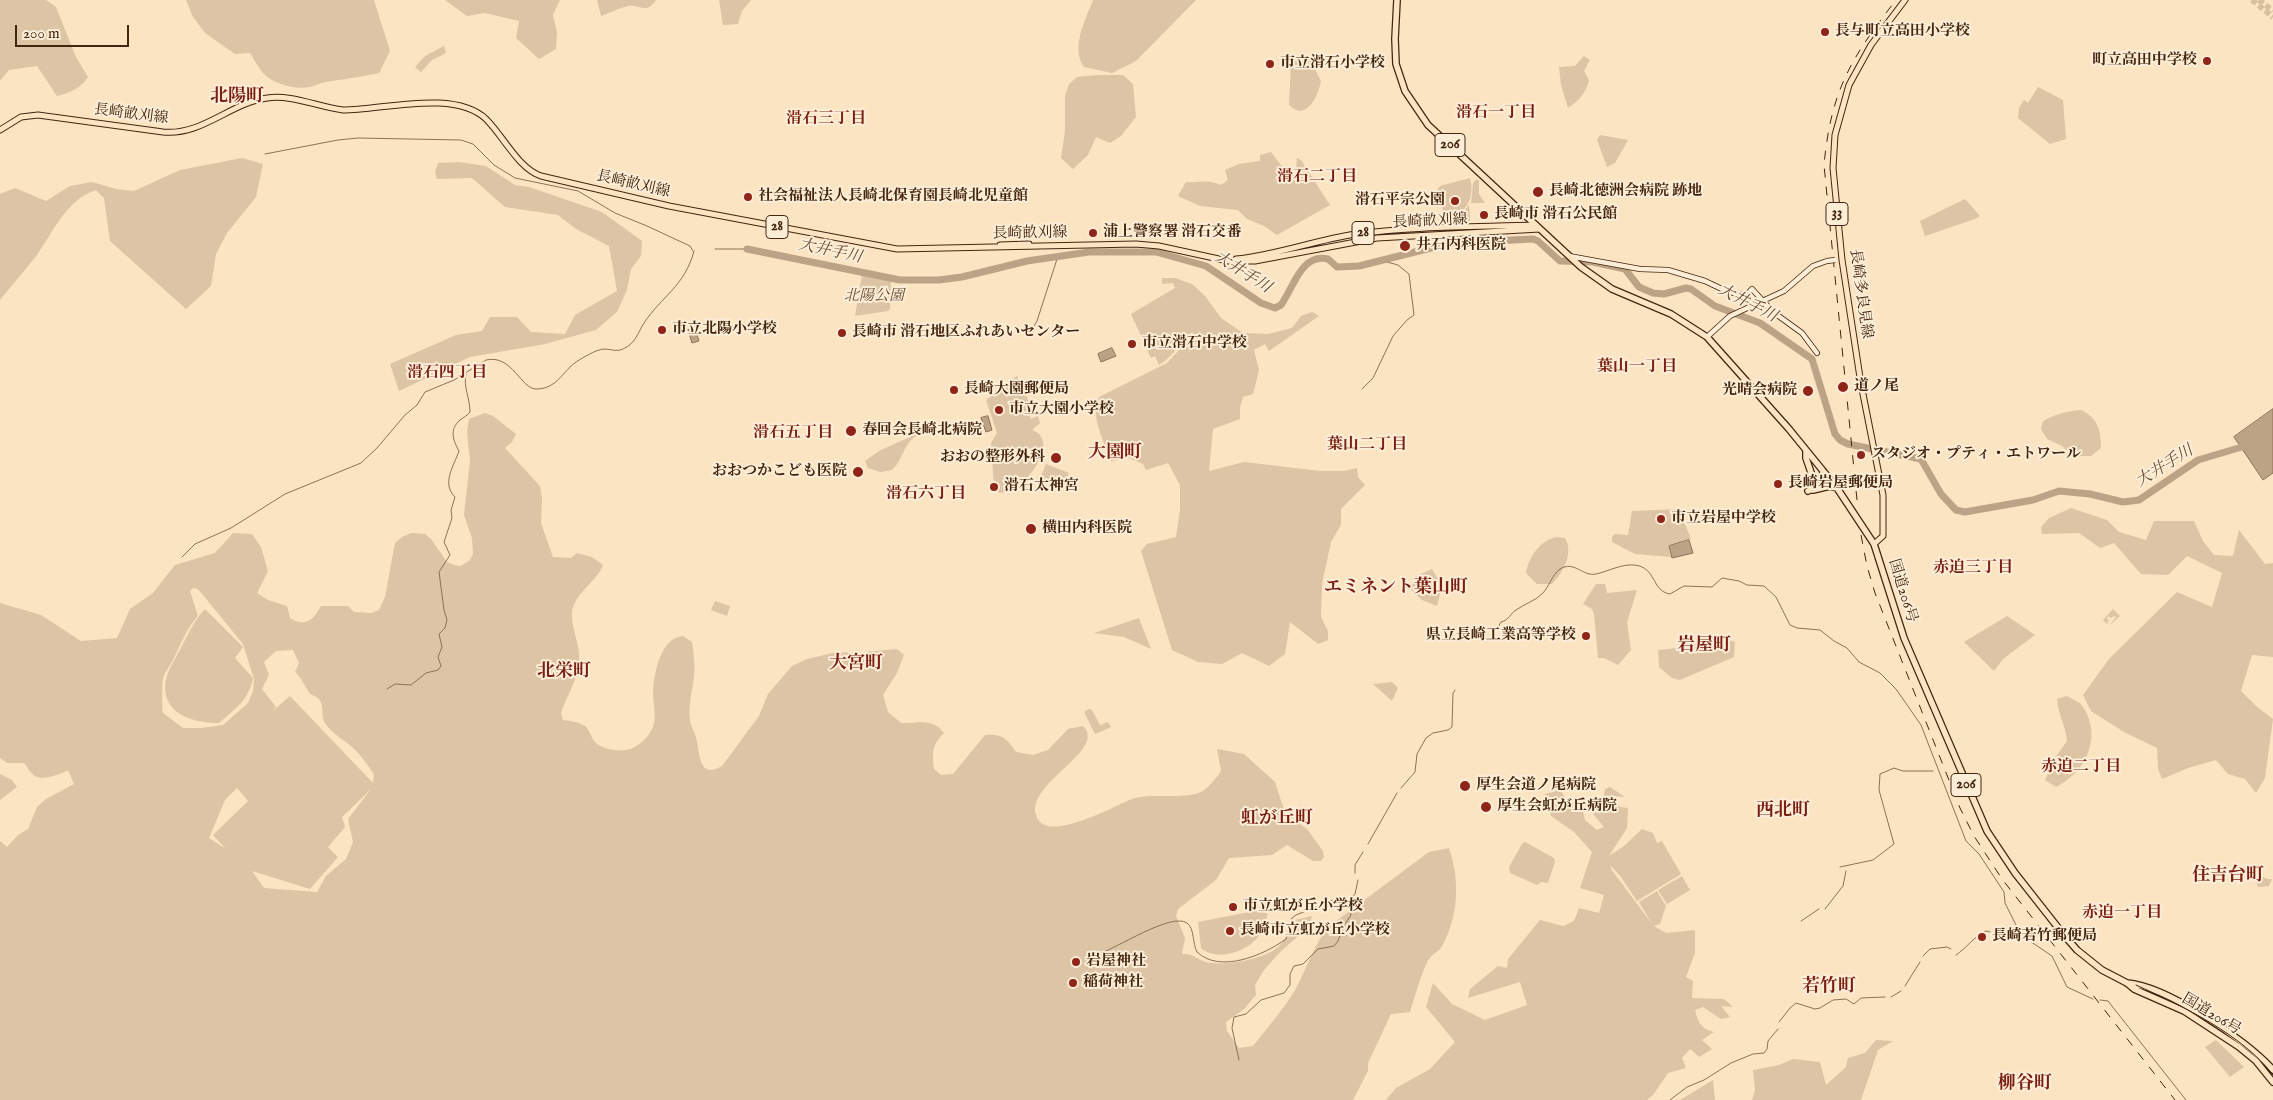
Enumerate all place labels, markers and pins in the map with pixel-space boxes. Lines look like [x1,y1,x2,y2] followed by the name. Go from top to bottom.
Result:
[1835,23,1970,41] place label: 長与町立高田小学校
[1819,26,1831,38] marker: 長与町立高田小学校
[2092,52,2197,70] place label: 町立高田中学校
[1280,55,1385,73] place label: 市立滑石小学校
[2201,55,2213,67] marker: 町立高田中学校
[1264,58,1276,70] marker: 市立滑石小学校
[1549,183,1702,201] place label: 長崎北徳洲会病院 跡地
[1531,185,1545,199] marker: 長崎北徳洲会病院 跡地
[758,188,1028,206] place label: 社会福祉法人長崎北保育園長崎北児童館
[742,191,754,203] marker: 社会福祉法人長崎北保育園長崎北児童館
[1355,192,1445,210] place label: 滑石平宗公園
[1449,195,1461,207] marker: 滑石平宗公園
[1494,206,1617,224] place label: 長崎市 滑石公民館
[1478,209,1490,221] marker: 長崎市 滑石公民館
[1103,224,1241,242] place label: 浦上警察署 滑石交番
[1087,227,1099,239] marker: 浦上警察署 滑石交番
[1416,237,1506,255] place label: 井石内科医院
[1398,239,1412,253] marker: 井石内科医院
[672,321,777,339] place label: 市立北陽小学校
[656,324,668,336] marker: 市立北陽小学校
[852,324,1080,342] place label: 長崎市 滑石地区ふれあいセンター
[836,327,848,339] marker: 長崎市 滑石地区ふれあいセンター
[1142,335,1247,353] place label: 市立滑石中学校
[1126,338,1138,350] marker: 市立滑石中学校
[1854,378,1899,396] place label: 道ノ尾
[1836,380,1850,394] marker: 道ノ尾
[964,381,1069,399] place label: 長崎大園郵便局
[1722,382,1797,400] place label: 光晴会病院
[948,384,960,396] marker: 長崎大園郵便局
[1801,384,1815,398] marker: 光晴会病院
[1009,401,1114,419] place label: 市立大園小学校
[993,404,1005,416] marker: 市立大園小学校
[862,422,982,440] place label: 春回会長崎北病院
[844,424,858,438] marker: 春回会長崎北病院
[1871,446,2081,464] place label: スタジオ・プティ・エトワール
[940,449,1045,467] place label: おおの整形外科
[1855,449,1867,461] marker: スタジオ・プティ・エトワール
[1049,451,1063,465] marker: おおの整形外科
[712,463,847,481] place label: おおつかこども医院
[851,465,865,479] marker: おおつかこども医院
[1788,475,1893,493] place label: 長崎岩屋郵便局
[1004,478,1079,496] place label: 滑石太神宮
[1772,478,1784,490] marker: 長崎岩屋郵便局
[988,481,1000,493] marker: 滑石太神宮
[1671,510,1776,528] place label: 市立岩屋中学校
[1655,513,1667,525] marker: 市立岩屋中学校
[1042,520,1132,538] place label: 横田内科医院
[1024,522,1038,536] marker: 横田内科医院
[1426,627,1576,645] place label: 県立長崎工業高等学校
[1580,630,1592,642] marker: 県立長崎工業高等学校
[1476,777,1596,795] place label: 厚生会道ノ尾病院
[1458,779,1472,793] marker: 厚生会道ノ尾病院
[1497,798,1617,816] place label: 厚生会虹が丘病院
[1479,800,1493,814] marker: 厚生会虹が丘病院
[1243,898,1363,916] place label: 市立虹が丘小学校
[1227,901,1239,913] marker: 市立虹が丘小学校
[1240,922,1390,940] place label: 長崎市立虹が丘小学校
[1224,925,1236,937] marker: 長崎市立虹が丘小学校
[1992,928,2097,946] place label: 長崎若竹郵便局
[1976,931,1988,943] marker: 長崎若竹郵便局
[1086,953,1146,971] place label: 岩屋神社
[1070,956,1082,968] marker: 岩屋神社
[1083,974,1143,992] place label: 稲荷神社
[1067,977,1079,989] marker: 稲荷神社

